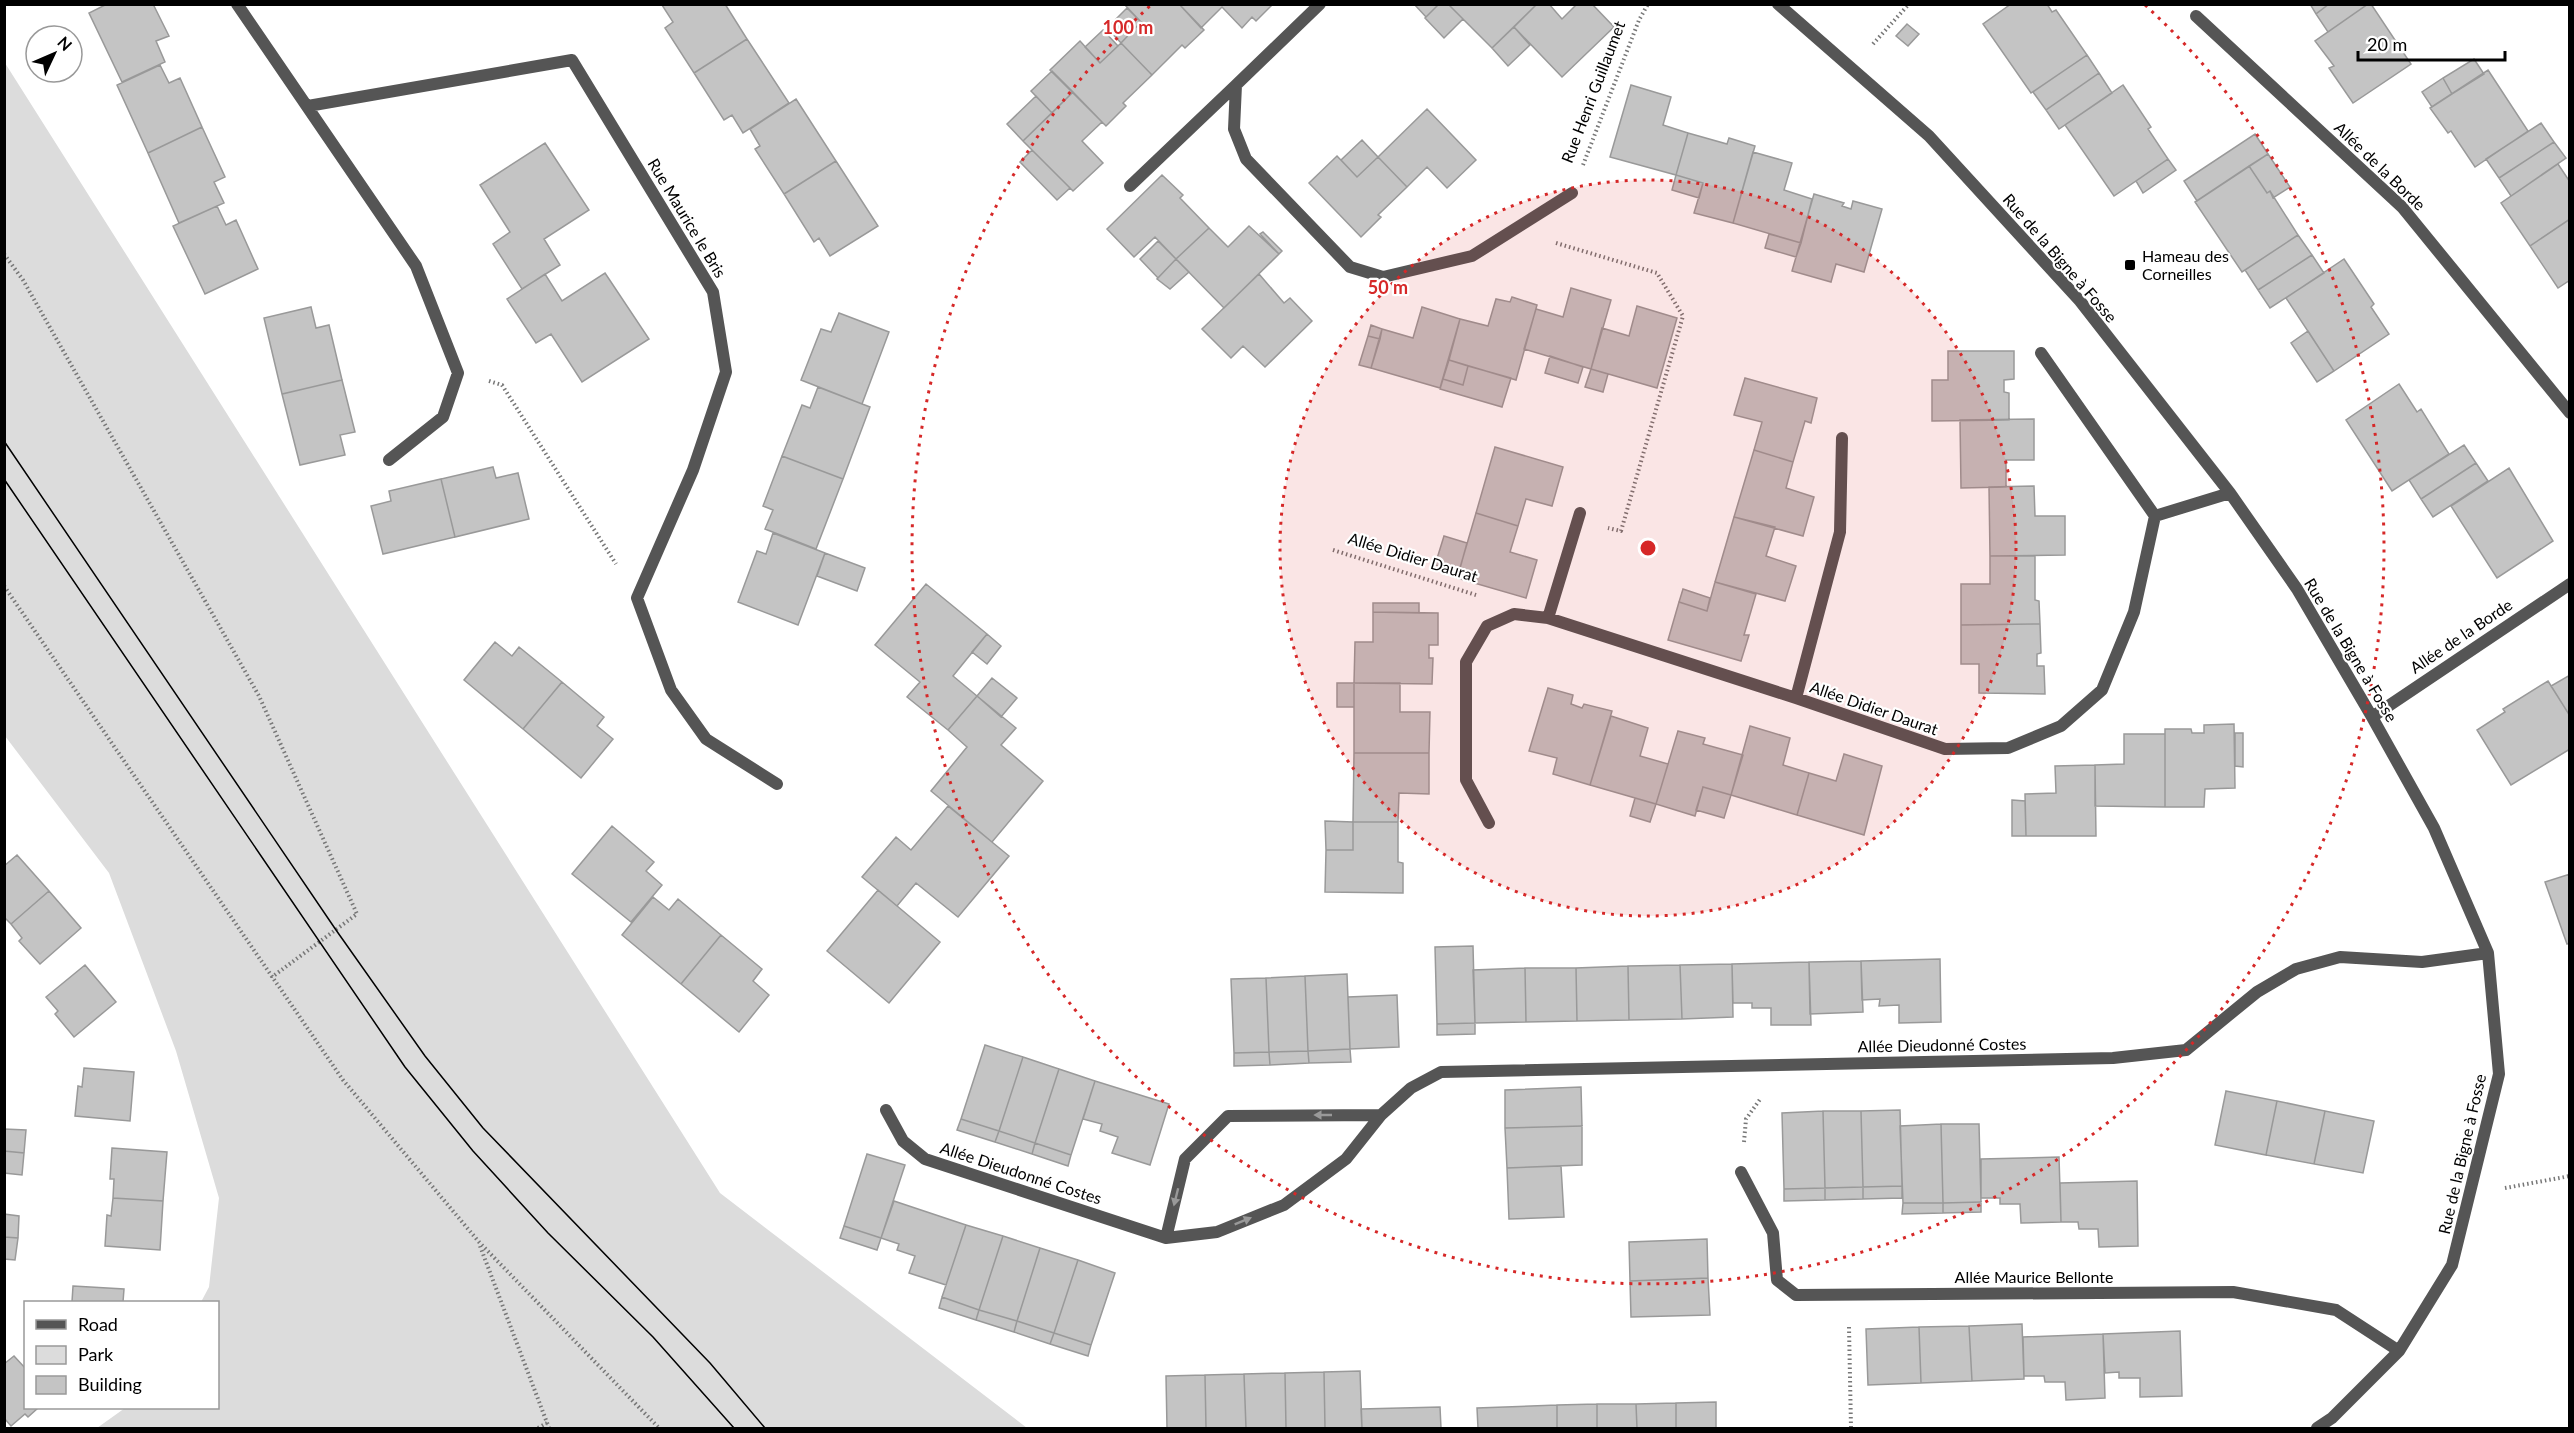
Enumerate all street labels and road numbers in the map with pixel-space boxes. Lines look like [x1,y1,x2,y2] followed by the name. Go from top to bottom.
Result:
[1557,18,1628,165] street label: Rue Henri Guillaumet
[2331,118,2430,214] street label: Allée de la Borde
[644,155,730,281] street label: Rue Maurice le Bris
[1999,190,2121,326] street label: Rue de la Bigne à Fosse
[1346,528,1480,585] street label: Allée Didier Daurat
[2301,575,2402,725] street label: Rue de la Bigne à Fosse
[2406,594,2515,677] street label: Allée de la Borde
[1808,677,1941,738] street label: Allée Didier Daurat
[1858,1034,2027,1055] street label: Allée Dieudonné Costes
[2434,1072,2489,1236] street label: Rue de la Bigne à Fosse
[938,1137,1104,1208] street label: Allée Dieudonné Costes
[1955,1267,2113,1286] street label: Allée Maurice Bellonte

